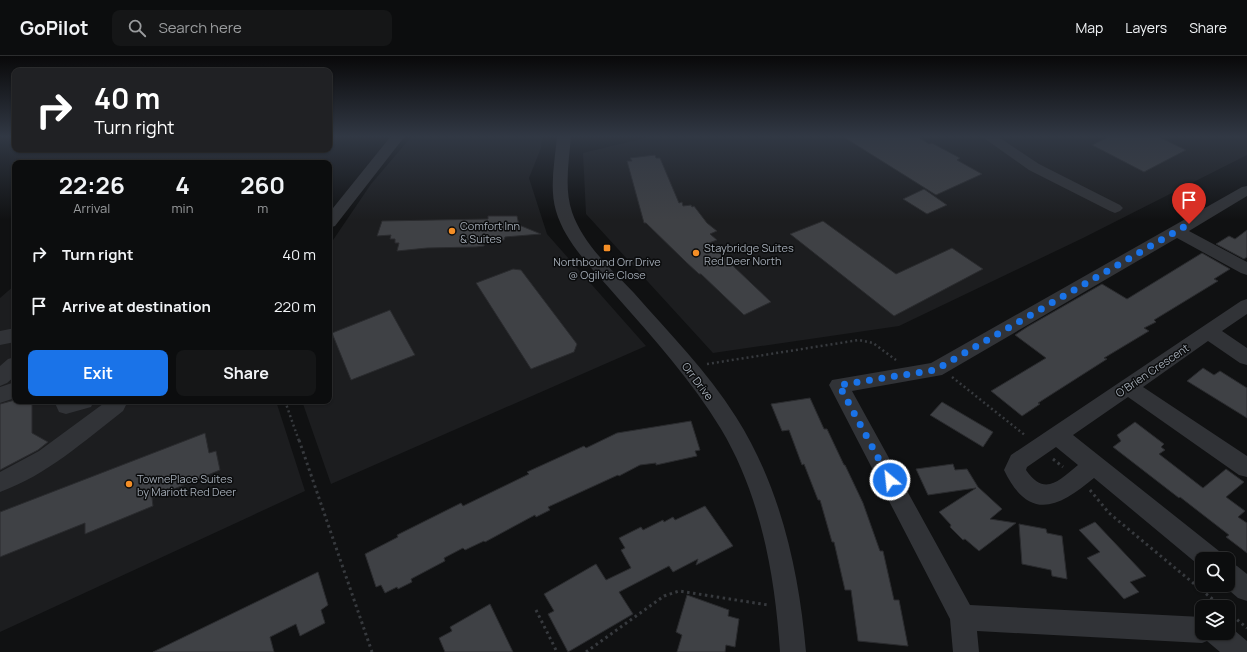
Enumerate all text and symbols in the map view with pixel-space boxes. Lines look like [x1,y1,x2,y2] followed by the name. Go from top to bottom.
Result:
[112,10,392,46] search box
[20,15,88,41] text: GoPilot
[126,17,148,39] icon: search
[158,17,242,38] text: Search here
[1075,18,1103,37] text: Map
[1125,18,1167,37] text: Layers
[1189,18,1227,37] text: Share
[94,79,160,117] text: 40 m
[28,84,80,136] icon: right
[94,115,175,139] text: Turn right
[59,168,125,201] text: 22:26
[175,168,190,201] text: 4
[240,168,285,201] text: 260
[1172,183,1206,224] pin
[1178,189,1200,211] icon: arrive
[73,199,110,217] text: Arrival
[172,199,193,217] text: min
[257,199,268,217] text: m
[460,218,520,246] place label: Comfort Inn & Suites
[447,226,457,236] marker: Comfort Inn & Suites
[704,240,794,268] place label: Staybridge Suites Red Deer North
[28,243,50,265] icon: right
[602,243,612,253] marker: Northbound Orr Drive @ Ogilvie Close
[62,244,133,265] text: Turn right
[282,244,316,265] text: 40 m
[691,248,701,258] marker: Staybridge Suites Red Deer North
[553,254,661,282] place label: Northbound Orr Drive @ Ogilvie Close
[28,295,50,317] icon: arrive
[62,296,211,317] text: Arrive at destination
[274,296,316,317] text: 220 m
[1112,340,1192,400] street label: O'Brien Crescent
[28,350,168,396] button: Exit
[176,350,316,396] button: Share
[679,359,718,403] street label: Orr Drive
[869,459,911,501] position arrow
[137,471,236,499] place label: TownePlace Suites by Mariott Red Deer
[124,479,134,489] marker: TownePlace Suites by Mariott Red Deer
[1195,552,1235,640] map controls
[1195,552,1235,592] button: search
[1195,600,1235,640] button: layers

